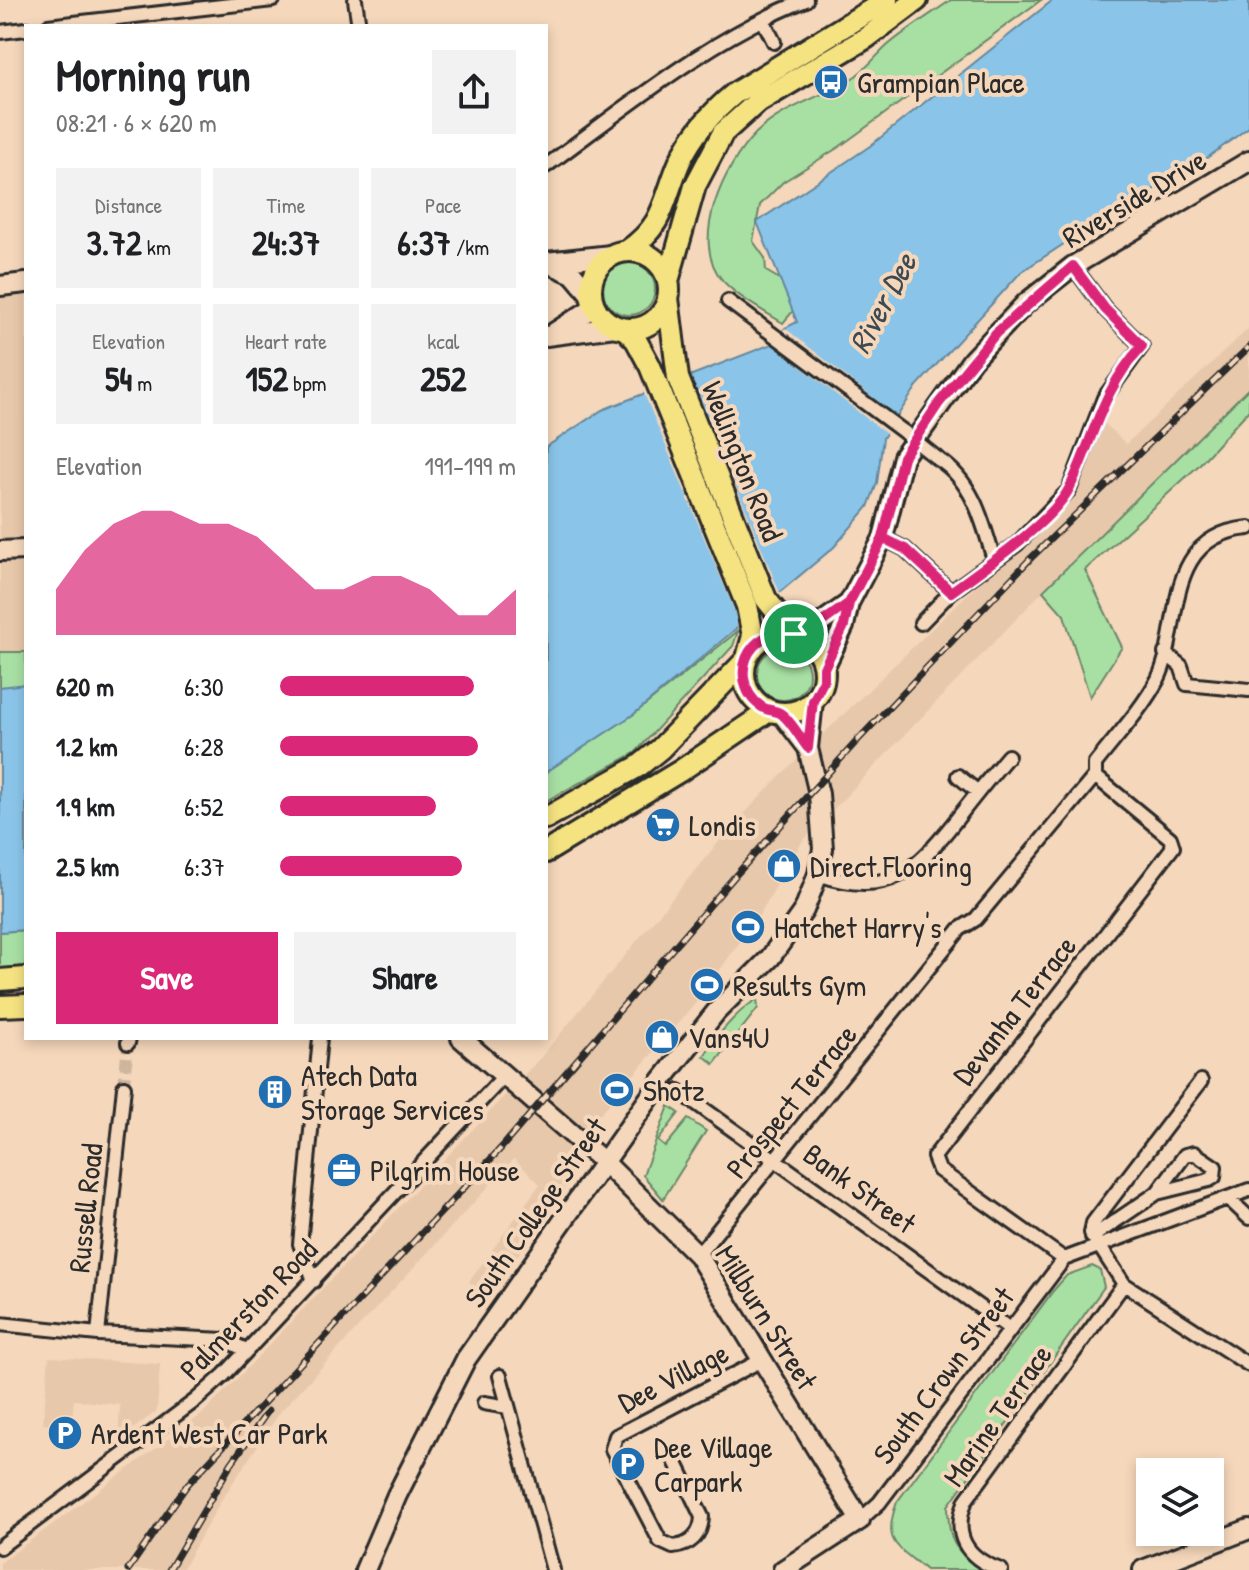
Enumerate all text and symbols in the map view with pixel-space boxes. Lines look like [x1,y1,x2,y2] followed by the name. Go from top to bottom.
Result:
[56,45,251,105] text: Morning run
[432,50,516,134] button: share
[857,62,1025,102] place label: Grampian Place
[812,63,850,101] bus stop icon: Grampian Place
[56,105,217,140] text: 08:21 · 6 × 620 m
[1055,139,1213,257] street label: Riverside Drive
[95,190,162,220] text: Distance
[267,190,305,220] text: Time
[425,190,462,220] text: Pace
[86,220,142,266] text: 3.72
[252,220,320,266] text: 24:37
[397,220,451,266] text: 6:37
[142,232,171,262] text: km
[451,232,489,262] text: /km
[838,244,927,361] water label: River Dee
[92,326,165,356] text: Elevation
[245,326,327,356] text: Heart rate
[427,326,459,356] text: kcal
[105,356,132,402] text: 54
[245,356,288,402] text: 152
[420,356,466,402] text: 252
[132,368,152,398] text: m
[288,368,327,398] text: bpm
[693,375,793,547] street label: Wellington Road
[56,448,142,483] text: Elevation
[424,448,516,483] text: 191–199 m
[760,600,828,668] pin
[772,612,816,656] icon: arrive
[56,669,114,704] text: 620 m
[184,669,224,704] text: 6:30
[56,729,118,764] text: 1.2 km
[184,729,224,764] text: 6:28
[56,789,115,824] text: 1.9 km
[184,789,224,824] text: 6:52
[689,805,756,845] place label: Londis
[644,806,682,844] supermarket icon: Londis
[810,846,972,886] place label: Direct Flooring
[765,847,803,885] shop icon: Direct Flooring
[56,849,119,884] text: 2.5 km
[184,849,225,884] text: 6:37
[774,907,942,947] place label: Hatchet Harry's
[729,908,767,946] sports icon: Hatchet Harry's
[943,927,1085,1093] street label: Devanha Terrace
[56,932,278,1024] button: Save
[294,932,516,1024] button: Share
[733,965,866,1005] place label: Results Gym
[688,966,726,1004] sports icon: Results Gym
[716,1015,866,1187] street label: Prospect Terrace
[688,1017,769,1057] place label: Vans4U
[643,1018,681,1056] shop icon: Vans4U
[301,1055,484,1129] place label: Atech Data Storage Services
[643,1070,705,1110] place label: Shotz
[598,1071,636,1109] sports icon: Shotz
[256,1073,294,1111] building icon: Atech Data Storage Services
[455,1109,616,1315] street label: South College Street
[796,1134,925,1243] street label: Bank Street
[58,1141,112,1275] street label: Russell Road
[370,1150,520,1190] place label: Pilgrim House
[325,1151,363,1189] office icon: Pilgrim House
[171,1230,326,1388] street label: Palmerston Road
[707,1237,828,1398] street label: Millburn Street
[863,1278,1023,1472] street label: South Crown Street
[611,1332,735,1422] street label: Dee Village
[933,1336,1061,1494] street label: Marine Terrace
[91,1413,328,1453] place label: Ardent West Car Park
[46,1414,84,1452] parking icon: Ardent West Car Park
[654,1427,773,1501] place label: Dee Village Carpark
[609,1445,647,1483] parking icon: Dee Village Carpark
[1136,1458,1224,1546] map controls
[1136,1458,1224,1546] button: layers

